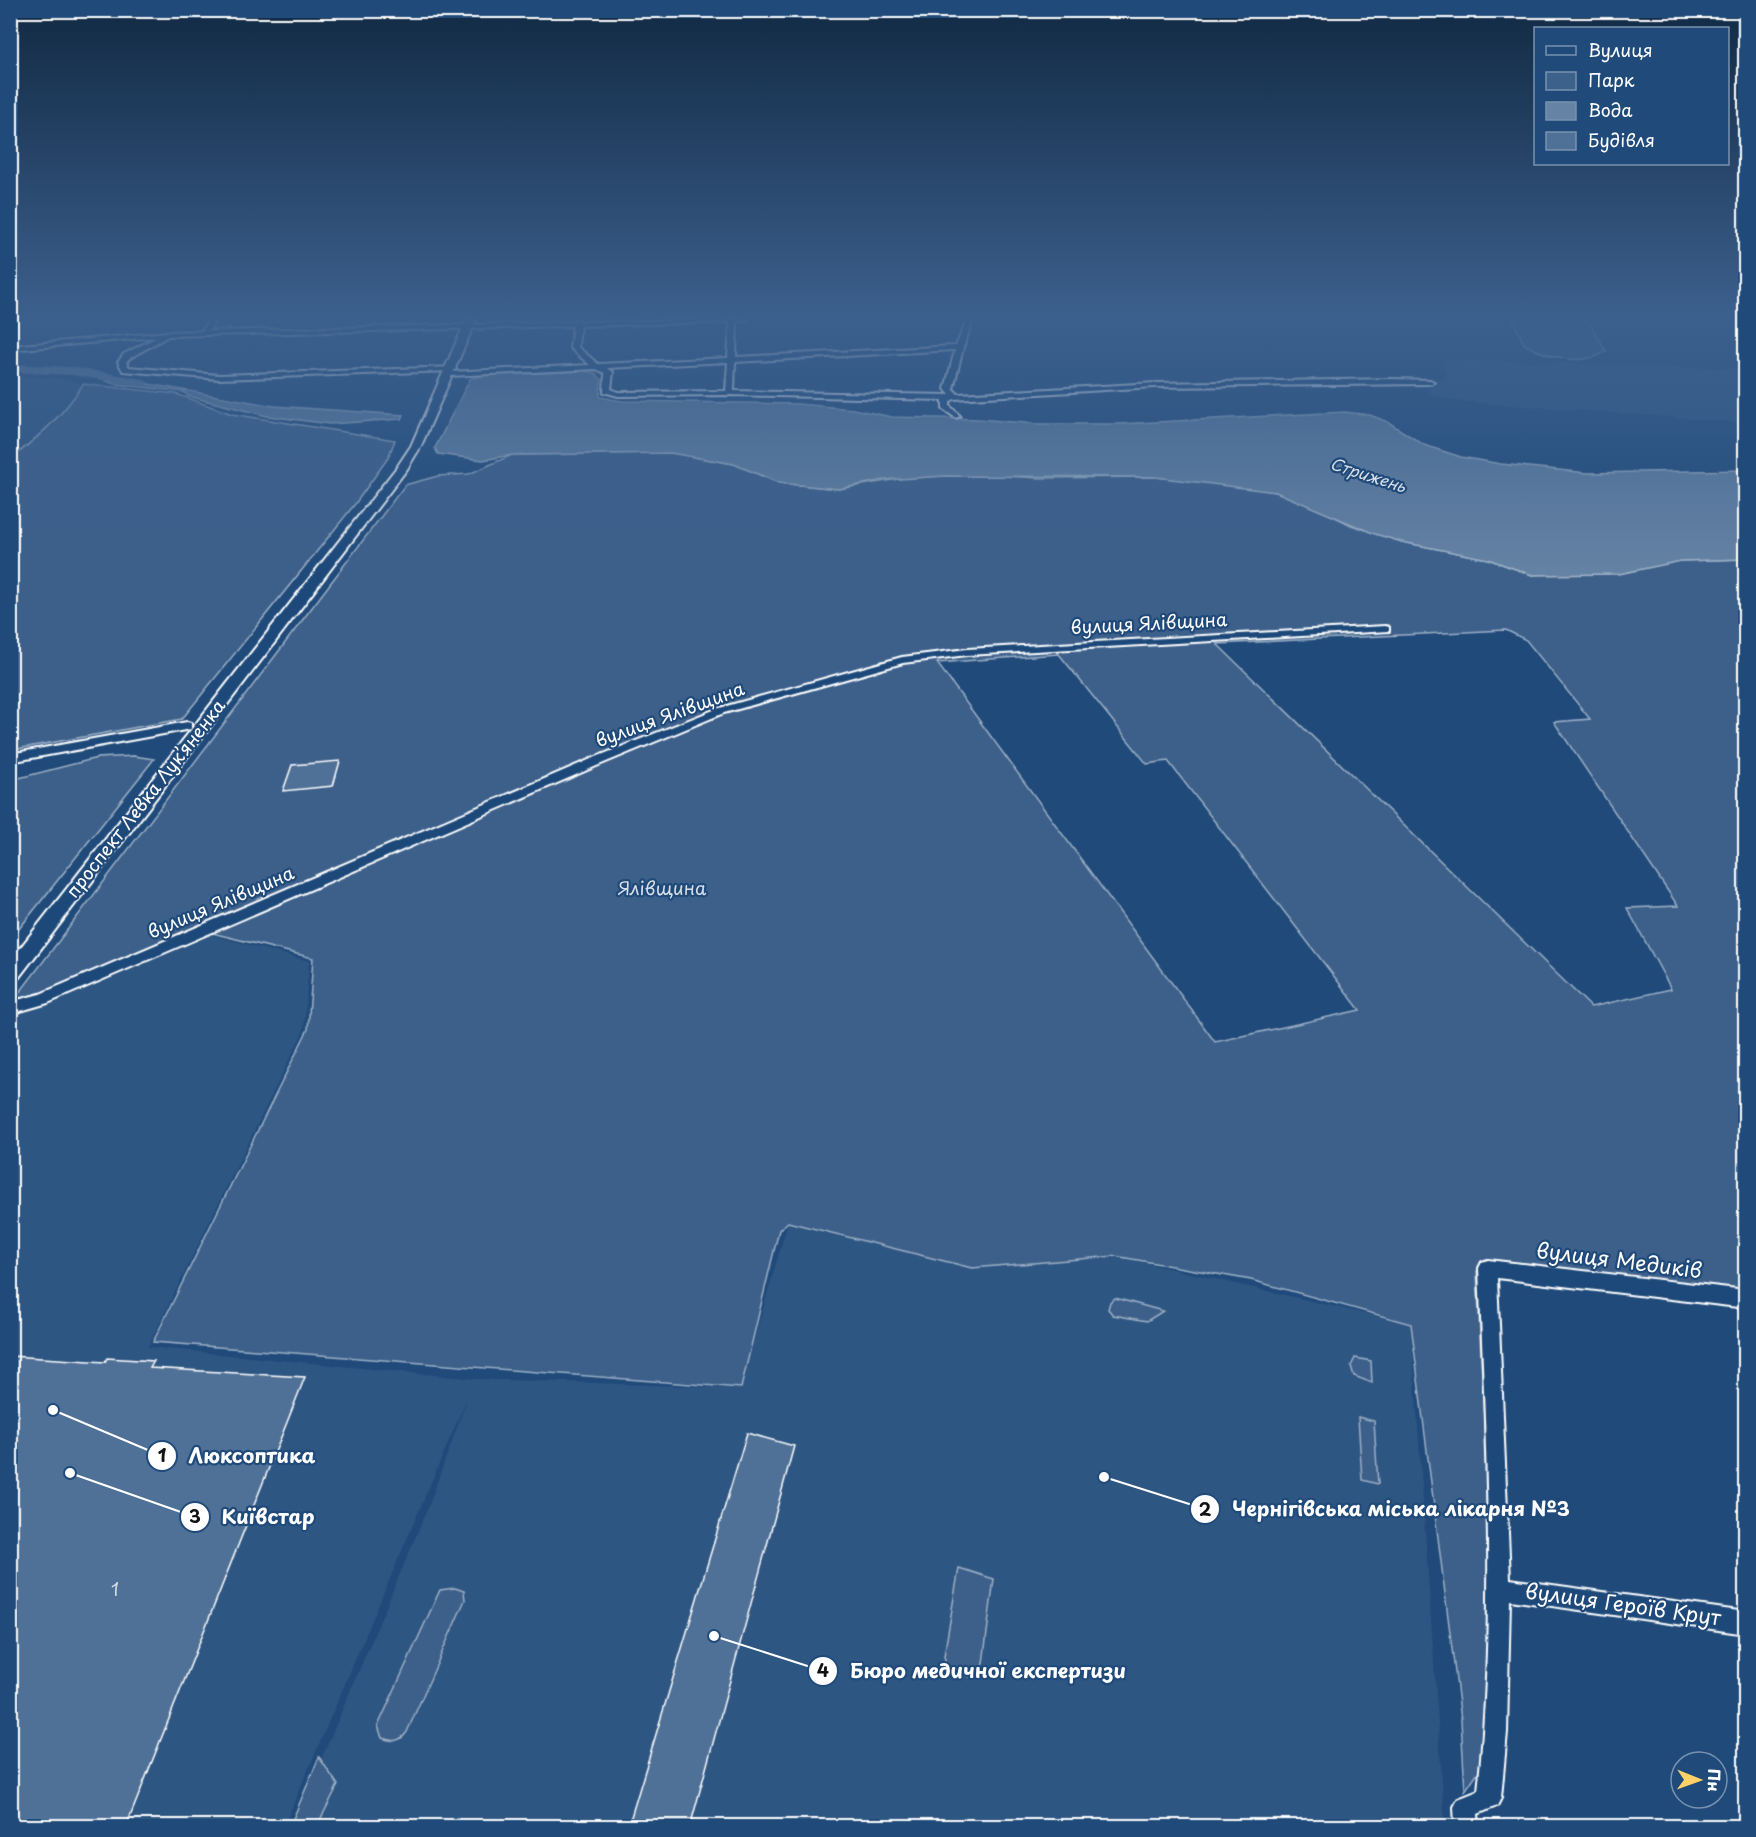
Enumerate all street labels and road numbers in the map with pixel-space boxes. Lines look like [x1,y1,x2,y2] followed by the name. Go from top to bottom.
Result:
[1070,605,1228,640] street label: вулиця Ялівщина
[591,674,748,753] street label: вулиця Ялівщина
[59,692,231,903] street label: проспект Левка Лукʼяненка
[143,858,298,945] street label: вулиця Ялівщина
[1535,1233,1704,1285] street label: вулиця Медиків
[1523,1573,1724,1633] street label: вулиця Героїв Крут

